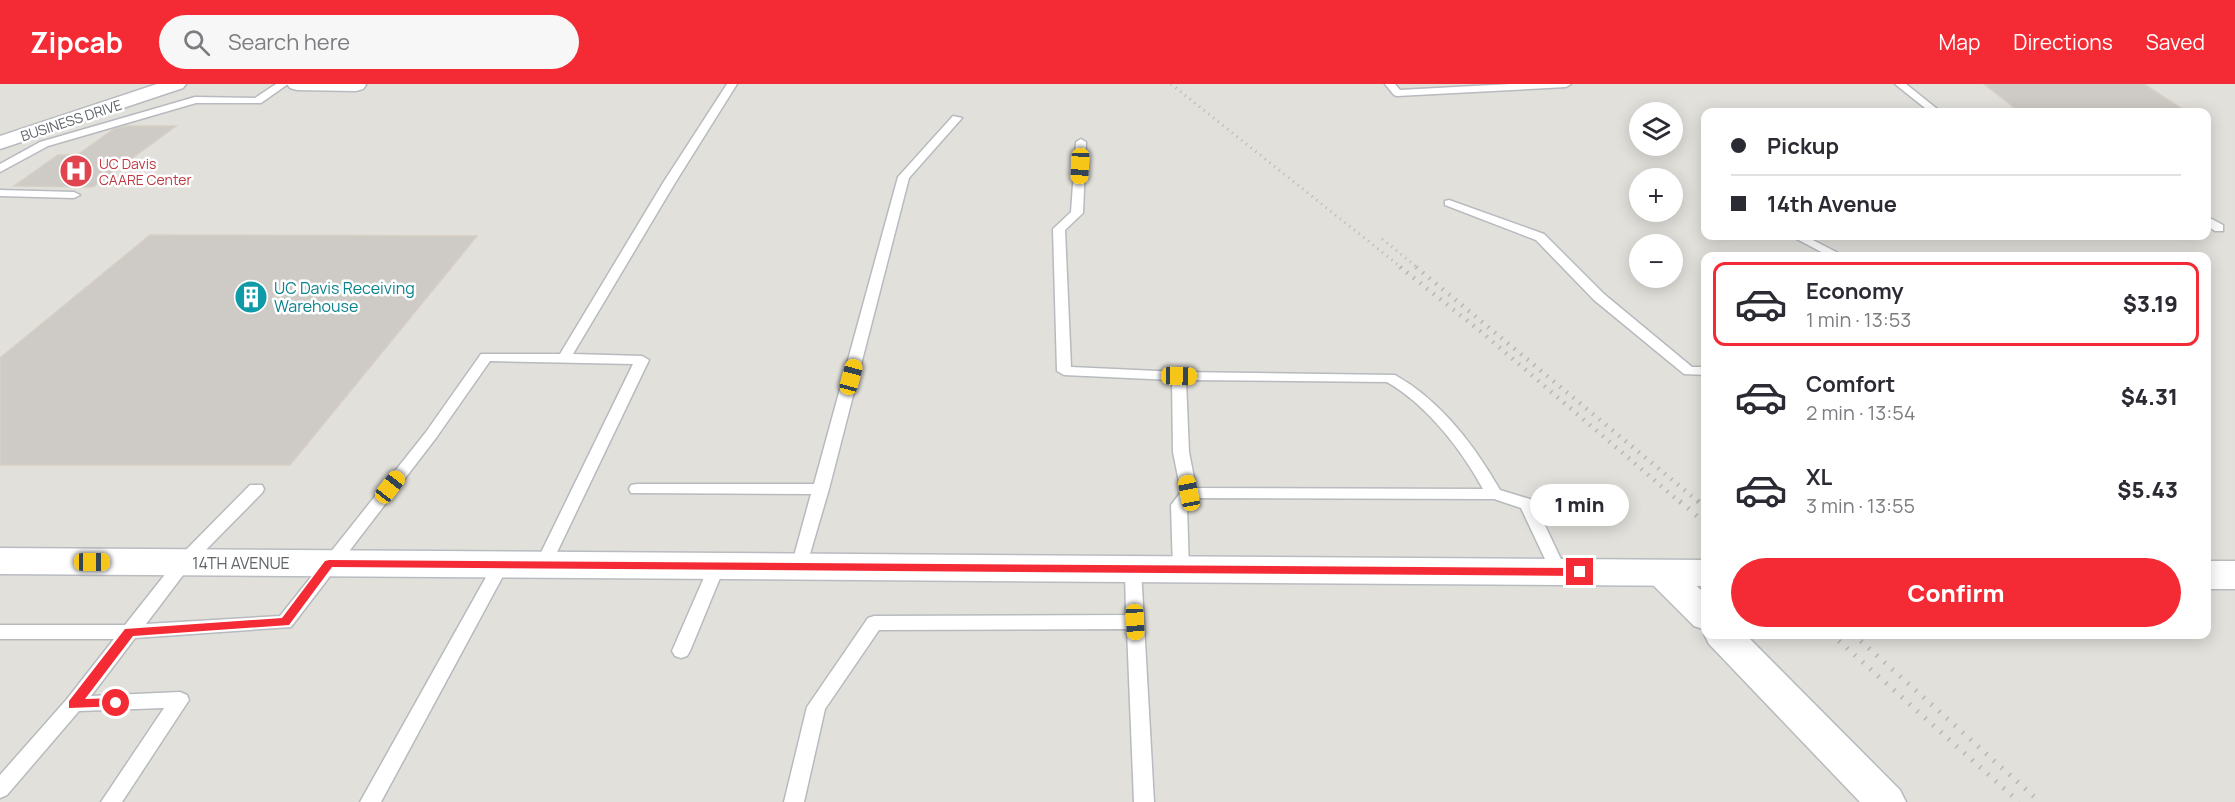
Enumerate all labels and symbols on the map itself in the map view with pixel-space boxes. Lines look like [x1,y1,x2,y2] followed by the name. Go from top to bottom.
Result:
[18,95,124,145] street label: BUSINESS DRIVE
[1070,148,1090,184] car
[58,153,94,189] hospital icon: UC Davis CAARE Center
[99,154,191,189] place label: UC Davis CAARE Center
[274,277,415,317] place label: UC Davis Receiving Warehouse
[233,279,269,315] building icon: UC Davis Receiving Warehouse
[838,357,864,397] car
[1161,367,1197,385] car
[372,467,408,507] car
[1177,474,1201,512] car
[1530,485,1630,527] callout: 1 min
[192,552,290,574] street label: 14TH AVENUE
[74,553,110,571] car
[1566,558,1593,585] route end
[1125,604,1145,640] car
[102,689,129,716] route start

